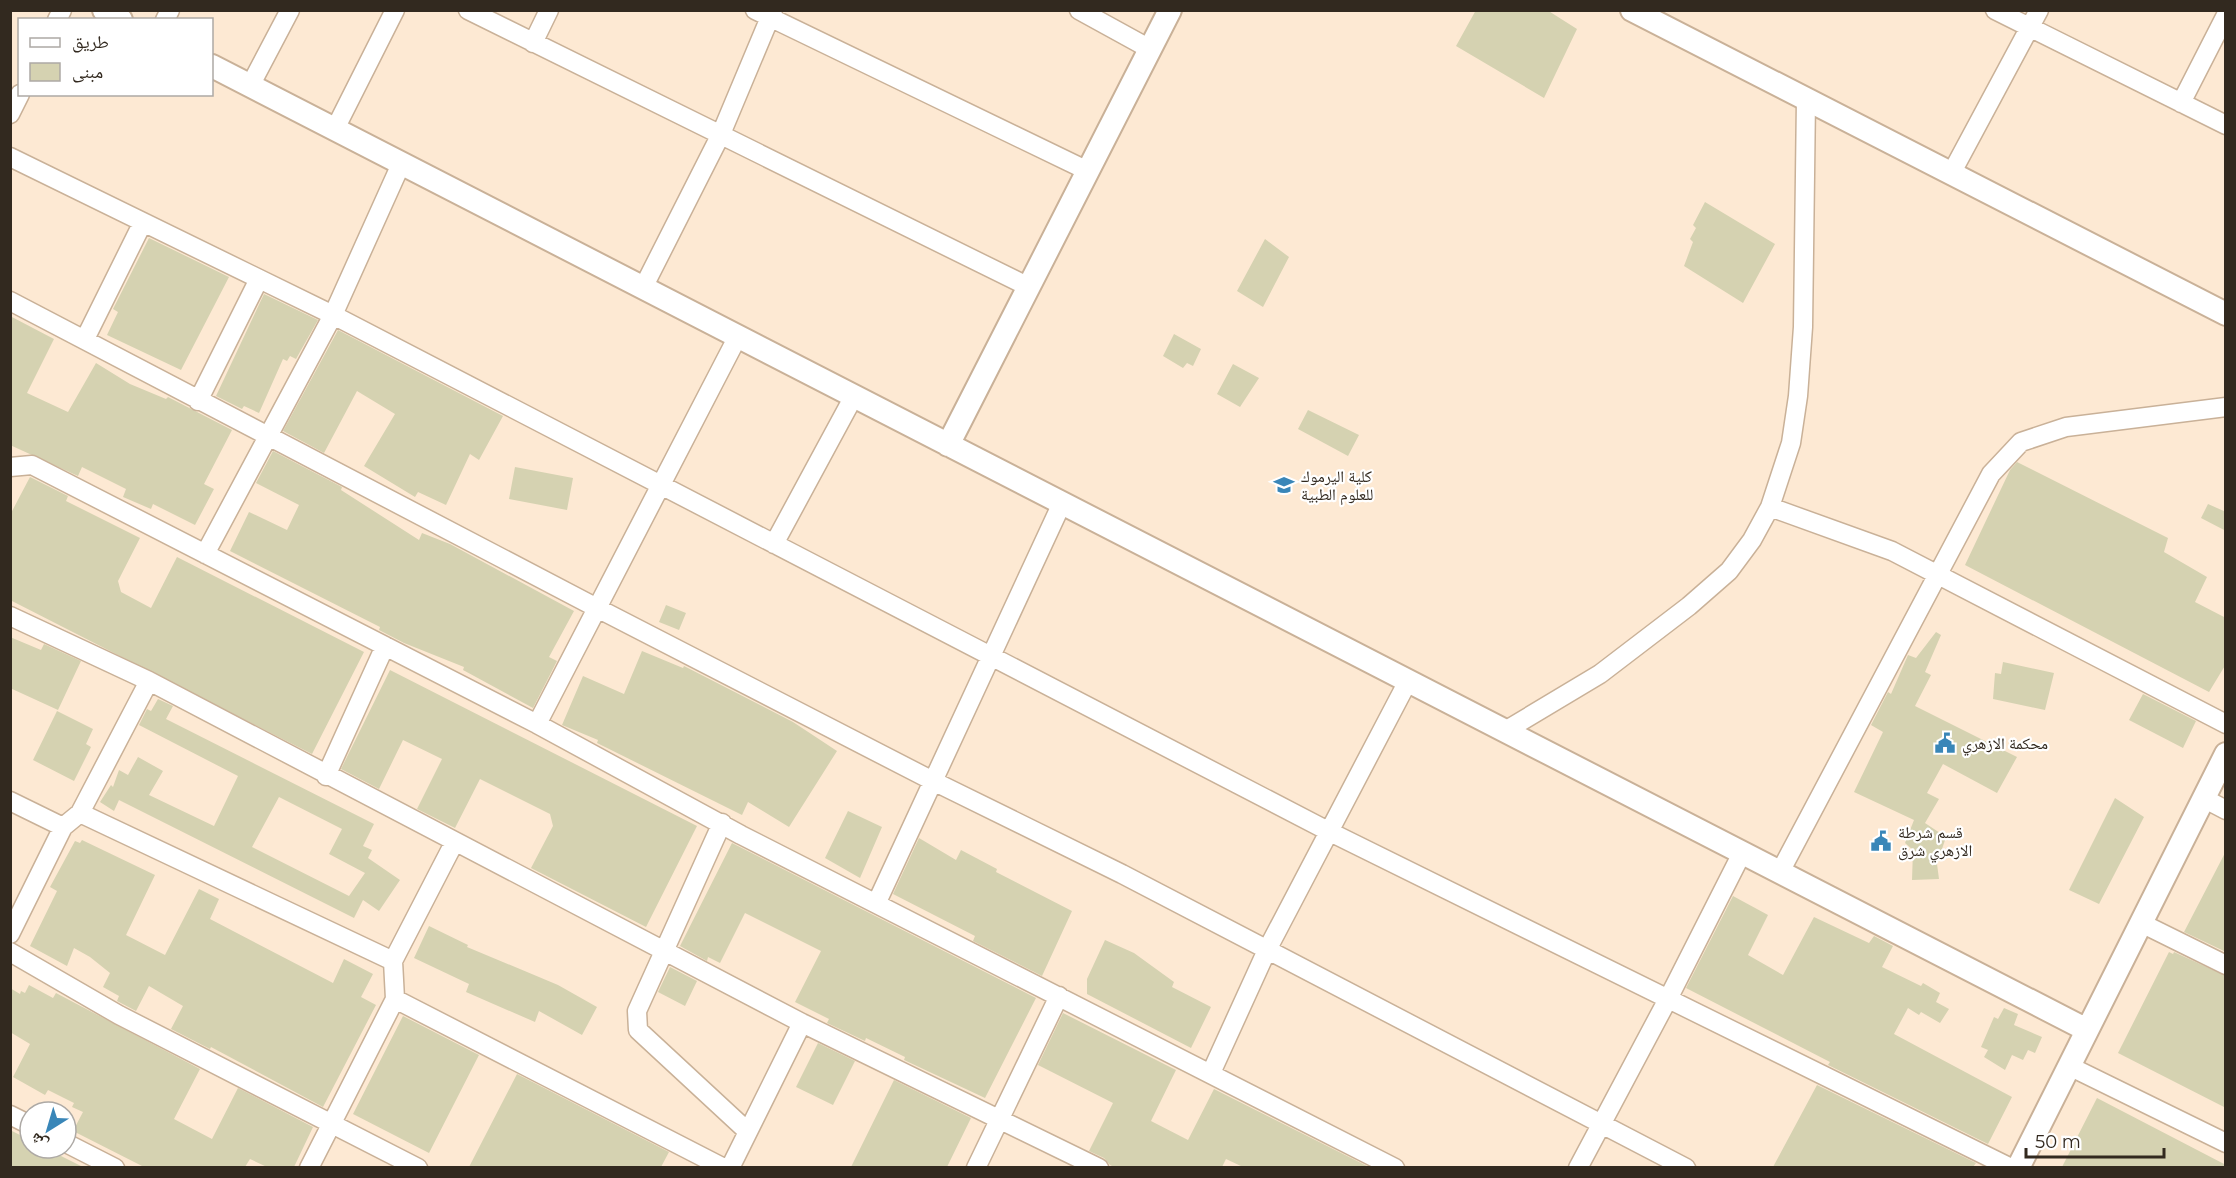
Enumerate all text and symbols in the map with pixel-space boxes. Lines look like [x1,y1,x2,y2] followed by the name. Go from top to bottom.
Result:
[18,18,213,96] legend
[72,31,109,53] text: طريق
[72,61,103,83] text: مبنى
[1301,467,1373,505] place label: كلية اليرموك للعلوم الطبية
[1272,473,1296,497] school or university icon: كلية اليرموك للعلوم الطبية
[1933,731,1957,755] public building icon: محكمة الازهري
[1962,734,2048,756] place label: محكمة الازهري
[1898,823,1972,863] place label: قسم شرطة الازهري شرق
[1869,829,1893,853] public building icon: قسم شرطة الازهري شرق
[18,1100,78,1160] north arrow
[2026,1121,2164,1159] scale bar
[27,1129,52,1154] text: ش
[2035,1131,2081,1153] text: 50 m

